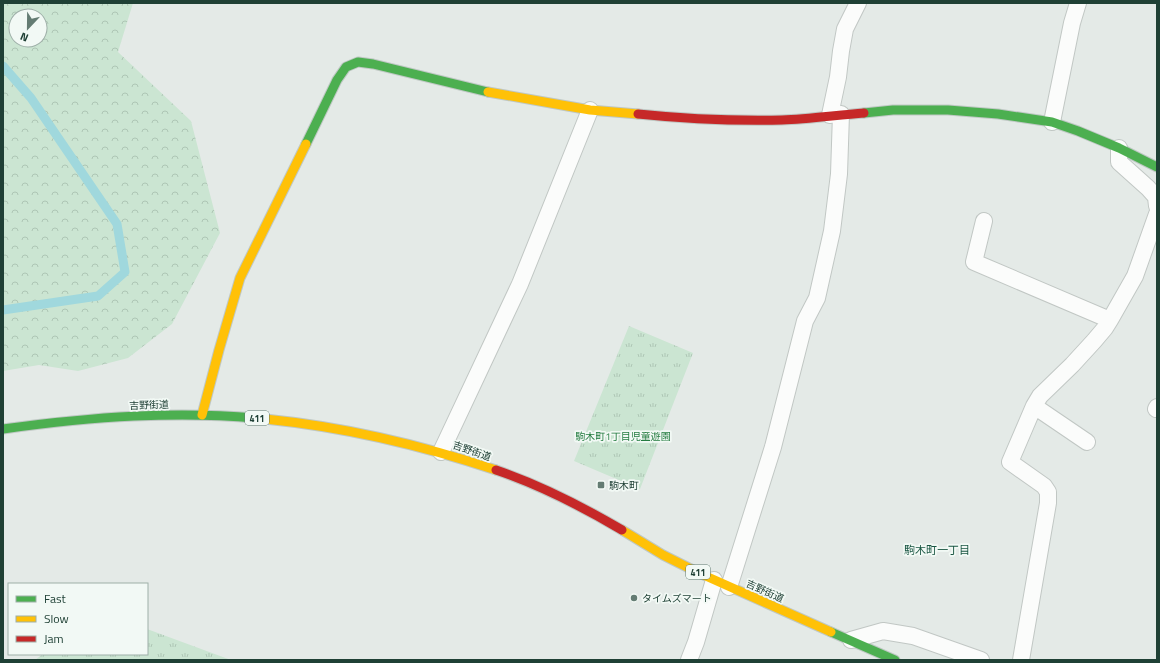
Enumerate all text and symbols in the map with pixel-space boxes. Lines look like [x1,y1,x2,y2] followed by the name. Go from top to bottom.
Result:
[8,8,48,48] north arrow
[18,28,31,46] text: N
[129,397,169,413] street label: 吉野街道
[245,411,269,425] road number: 411
[575,429,671,444] park label: 駒木町1丁目児童遊園
[451,437,493,465] street label: 吉野街道
[609,478,639,493] place label: 駒木町
[596,480,606,490] marker: 駒木町
[904,542,970,558] district label: 駒木町一丁目
[686,565,710,579] road number: 411
[744,576,786,606] street label: 吉野街道
[8,583,148,655] legend
[44,589,67,608] text: Fast
[642,591,712,606] place label: タイムズマート
[629,593,639,603] marker: タイムズマート
[44,609,69,628] text: Slow
[44,629,64,648] text: Jam

